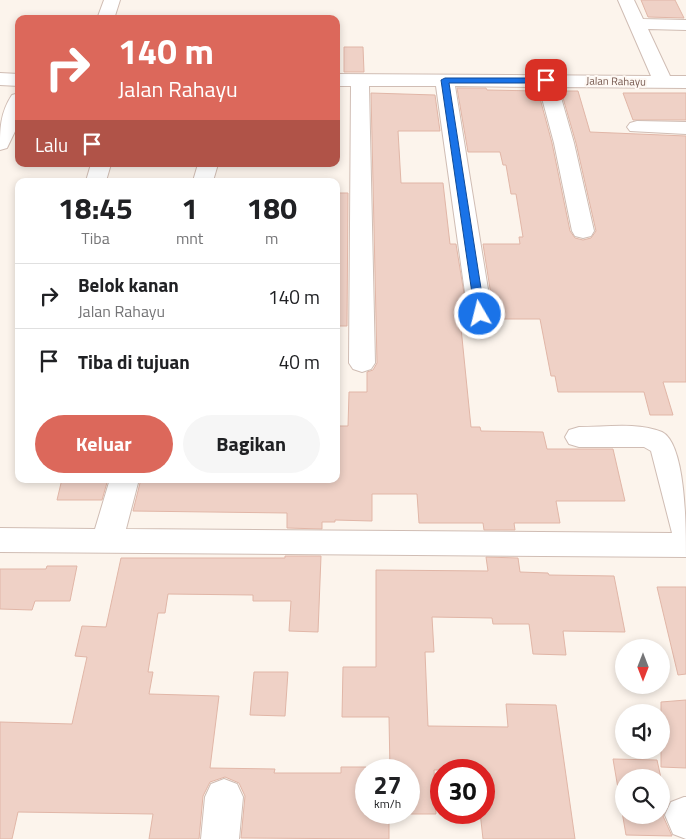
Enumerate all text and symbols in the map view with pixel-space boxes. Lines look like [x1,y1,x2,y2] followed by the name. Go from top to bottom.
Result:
[118,24,214,78] text: 140 m
[35,35,100,100] icon: right
[525,59,567,101] pin
[532,66,560,94] icon: arrive
[118,72,238,106] text: Jalan Rahayu
[586,72,646,90] street label: Jalan Rahayu
[35,130,68,159] text: Lalu
[78,130,106,158] icon: arrive
[58,185,133,231] text: 18:45
[181,185,198,231] text: 1
[247,185,297,231] text: 180
[81,226,110,250] text: Tiba
[176,226,204,250] text: mnt
[265,226,278,250] text: m
[78,270,179,299] text: Belok kanan
[35,282,63,310] icon: right
[268,282,320,311] text: 140 m
[453,287,505,339] position arrow
[78,299,165,323] text: Jalan Rahayu
[35,347,63,375] icon: arrive
[78,347,190,376] text: Tiba di tujuan
[279,347,320,376] text: 40 m
[35,415,173,473] button: Keluar
[183,415,320,473] button: Bagikan
[615,639,670,694] north arrow
[615,639,670,824] map controls
[615,704,670,759] button: sound
[430,759,495,824] speed limit sign: 30
[373,766,402,804] text: 27
[615,769,670,824] button: search
[374,794,401,813] text: km/h

